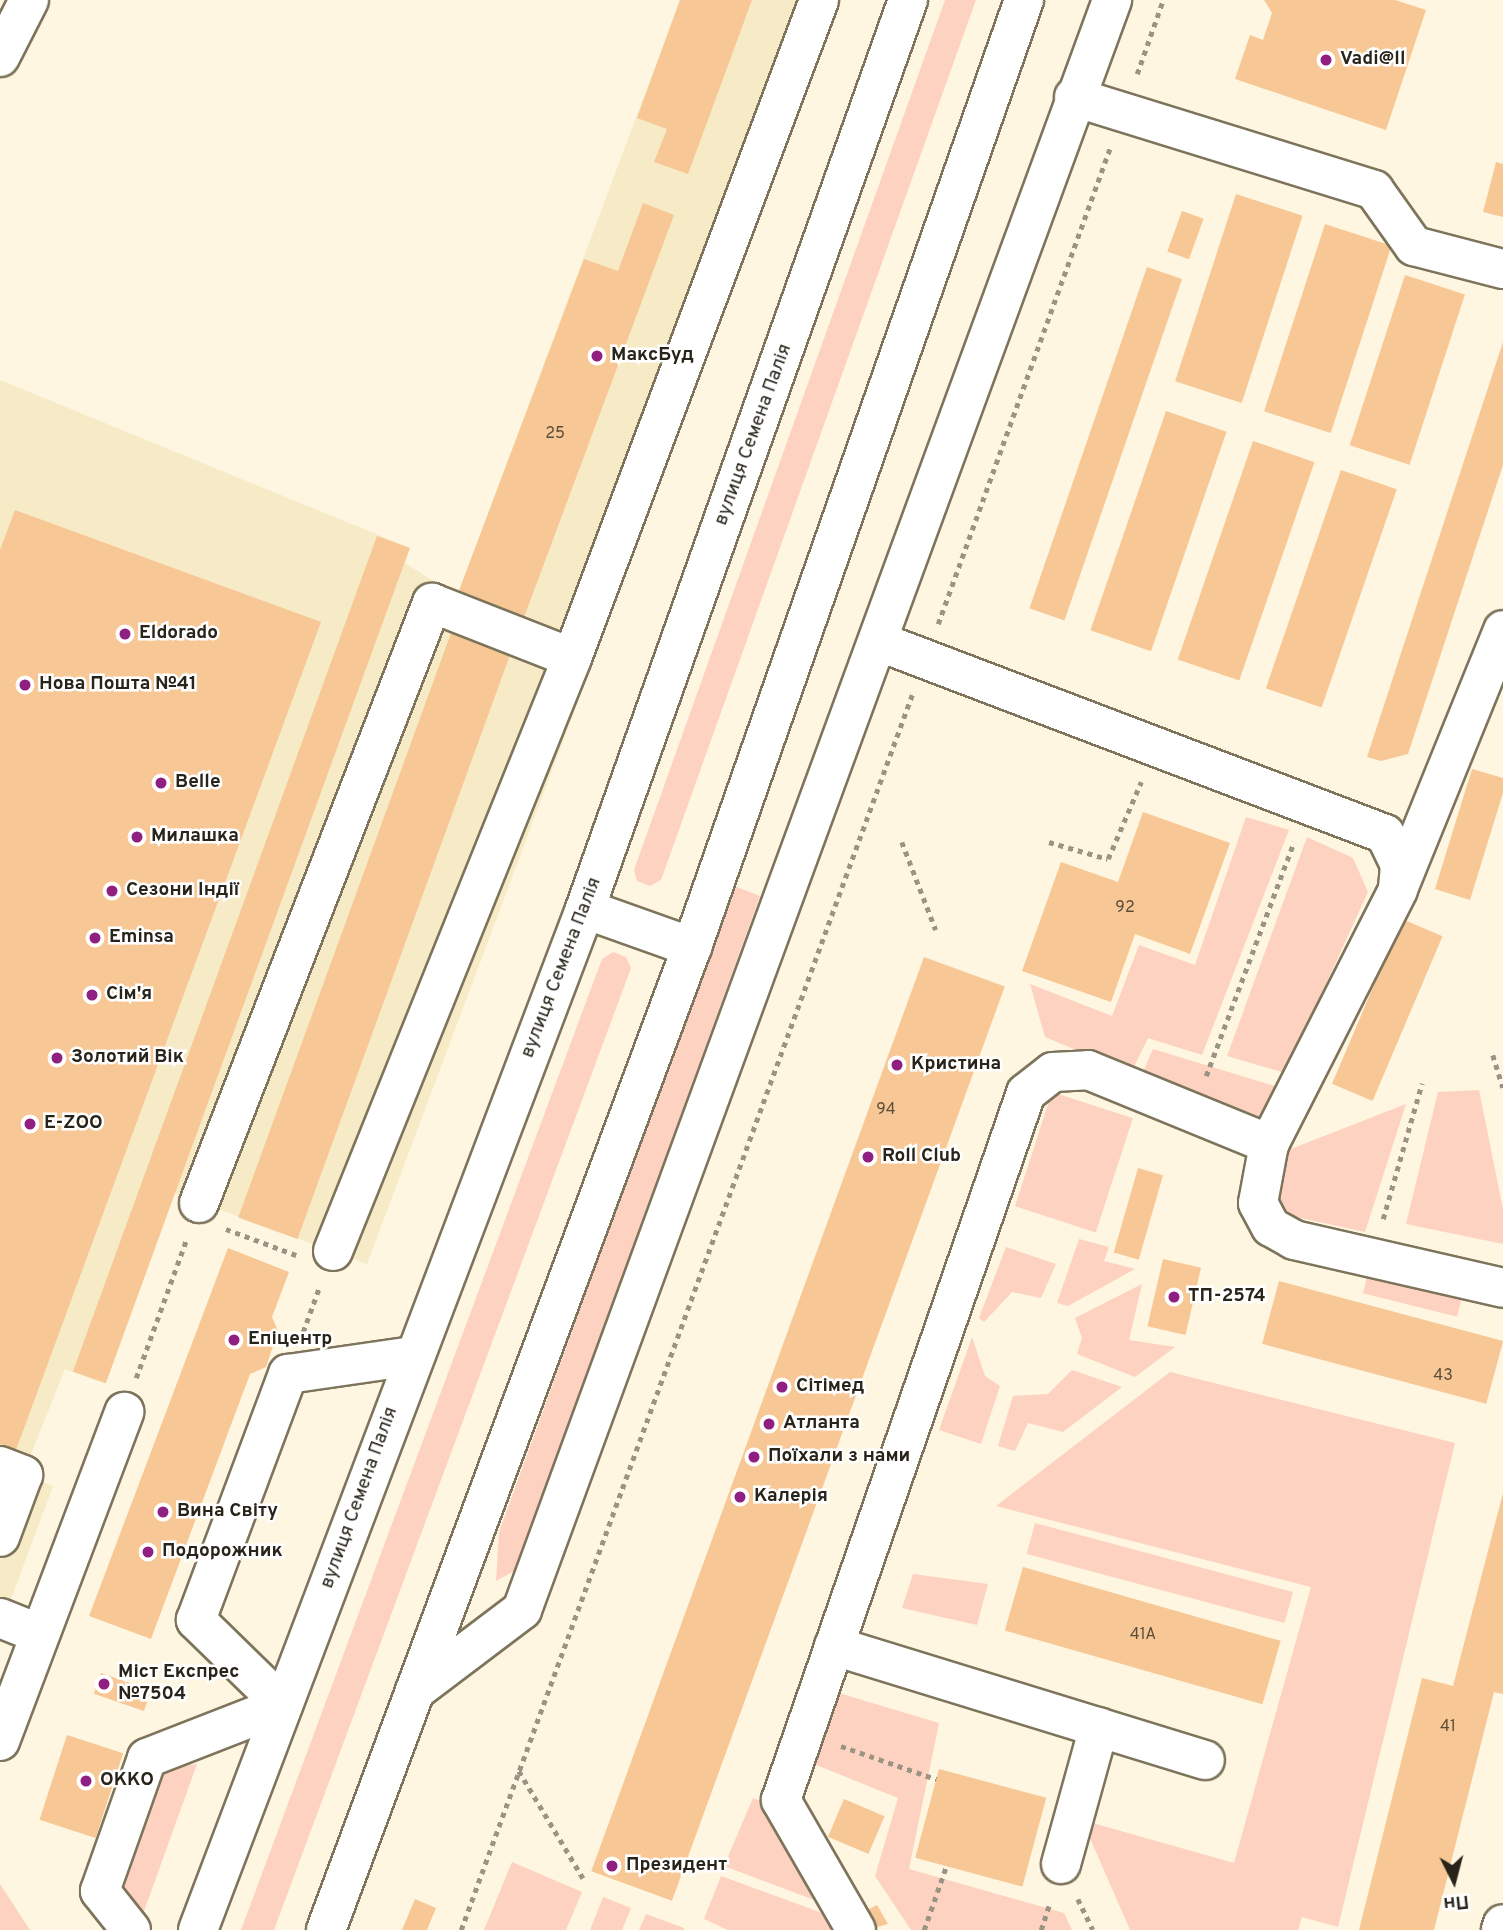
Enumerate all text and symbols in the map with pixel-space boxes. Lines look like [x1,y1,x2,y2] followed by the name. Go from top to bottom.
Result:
[1340,49,1405,71] place label: Vadi@ll
[1318,52,1334,68] marker: Vadi@ll
[711,341,797,529] street label: вулиця Семена Палія
[611,345,694,367] place label: МаксБуд
[589,348,605,364] marker: МаксБуд
[545,424,565,444] house number: 25
[139,623,218,645] place label: Eldorado
[117,626,133,642] marker: Eldorado
[39,674,197,696] place label: Нова Пошта №41
[17,677,33,693] marker: Нова Пошта №41
[175,772,220,794] place label: Belle
[153,775,169,791] marker: Belle
[151,826,239,848] place label: Милашка
[129,829,145,845] marker: Милашка
[517,875,607,1061] street label: вулиця Семена Палія
[126,880,239,902] place label: Сезони Індії
[104,883,120,899] marker: Сезони Індії
[1115,898,1135,918] house number: 92
[109,927,174,949] place label: Eminsa
[87,930,103,946] marker: Eminsa
[106,984,152,1006] place label: Сім'я
[84,987,100,1003] marker: Сім'я
[71,1047,184,1069] place label: Золотий Вік
[49,1050,65,1066] marker: Золотий Вік
[911,1054,1001,1076] place label: Кристина
[889,1057,905,1073] marker: Кристина
[876,1100,896,1120] house number: 94
[44,1113,103,1135] place label: E-ZOO
[22,1116,38,1132] marker: E-ZOO
[882,1146,961,1168] place label: Roll Club
[860,1149,876,1165] marker: Roll Club
[1188,1286,1266,1308] place label: ТП-2574
[1166,1289,1182,1305] marker: ТП-2574
[248,1329,332,1351] place label: Епіцентр
[226,1332,242,1348] marker: Епіцентр
[1433,1366,1453,1386] house number: 43
[796,1376,864,1398] place label: Сітімед
[774,1379,790,1395] marker: Сітімед
[317,1404,403,1592] street label: вулиця Семена Палія
[783,1413,860,1435] place label: Атланта
[761,1416,777,1432] marker: Атланта
[768,1446,910,1468] place label: Поїхали з нами
[746,1449,762,1465] marker: Поїхали з нами
[754,1486,828,1508] place label: Калерія
[732,1489,748,1505] marker: Калерія
[177,1501,278,1523] place label: Вина Світу
[155,1504,171,1520] marker: Вина Світу
[162,1541,283,1563] place label: Подорожник
[140,1544,156,1560] marker: Подорожник
[1130,1625,1156,1645] house number: 41А
[118,1662,240,1706] place label: Міст Експрес №7504
[96,1676,112,1692] marker: Міст Експрес №7504
[1440,1717,1456,1737] house number: 41
[100,1770,154,1792] place label: ОККО
[78,1773,94,1789] marker: ОККО
[1419,1846,1489,1916] north arrow
[626,1855,727,1877] place label: Президент
[604,1858,620,1874] marker: Президент
[1442,1889,1470,1915] text: Пн

